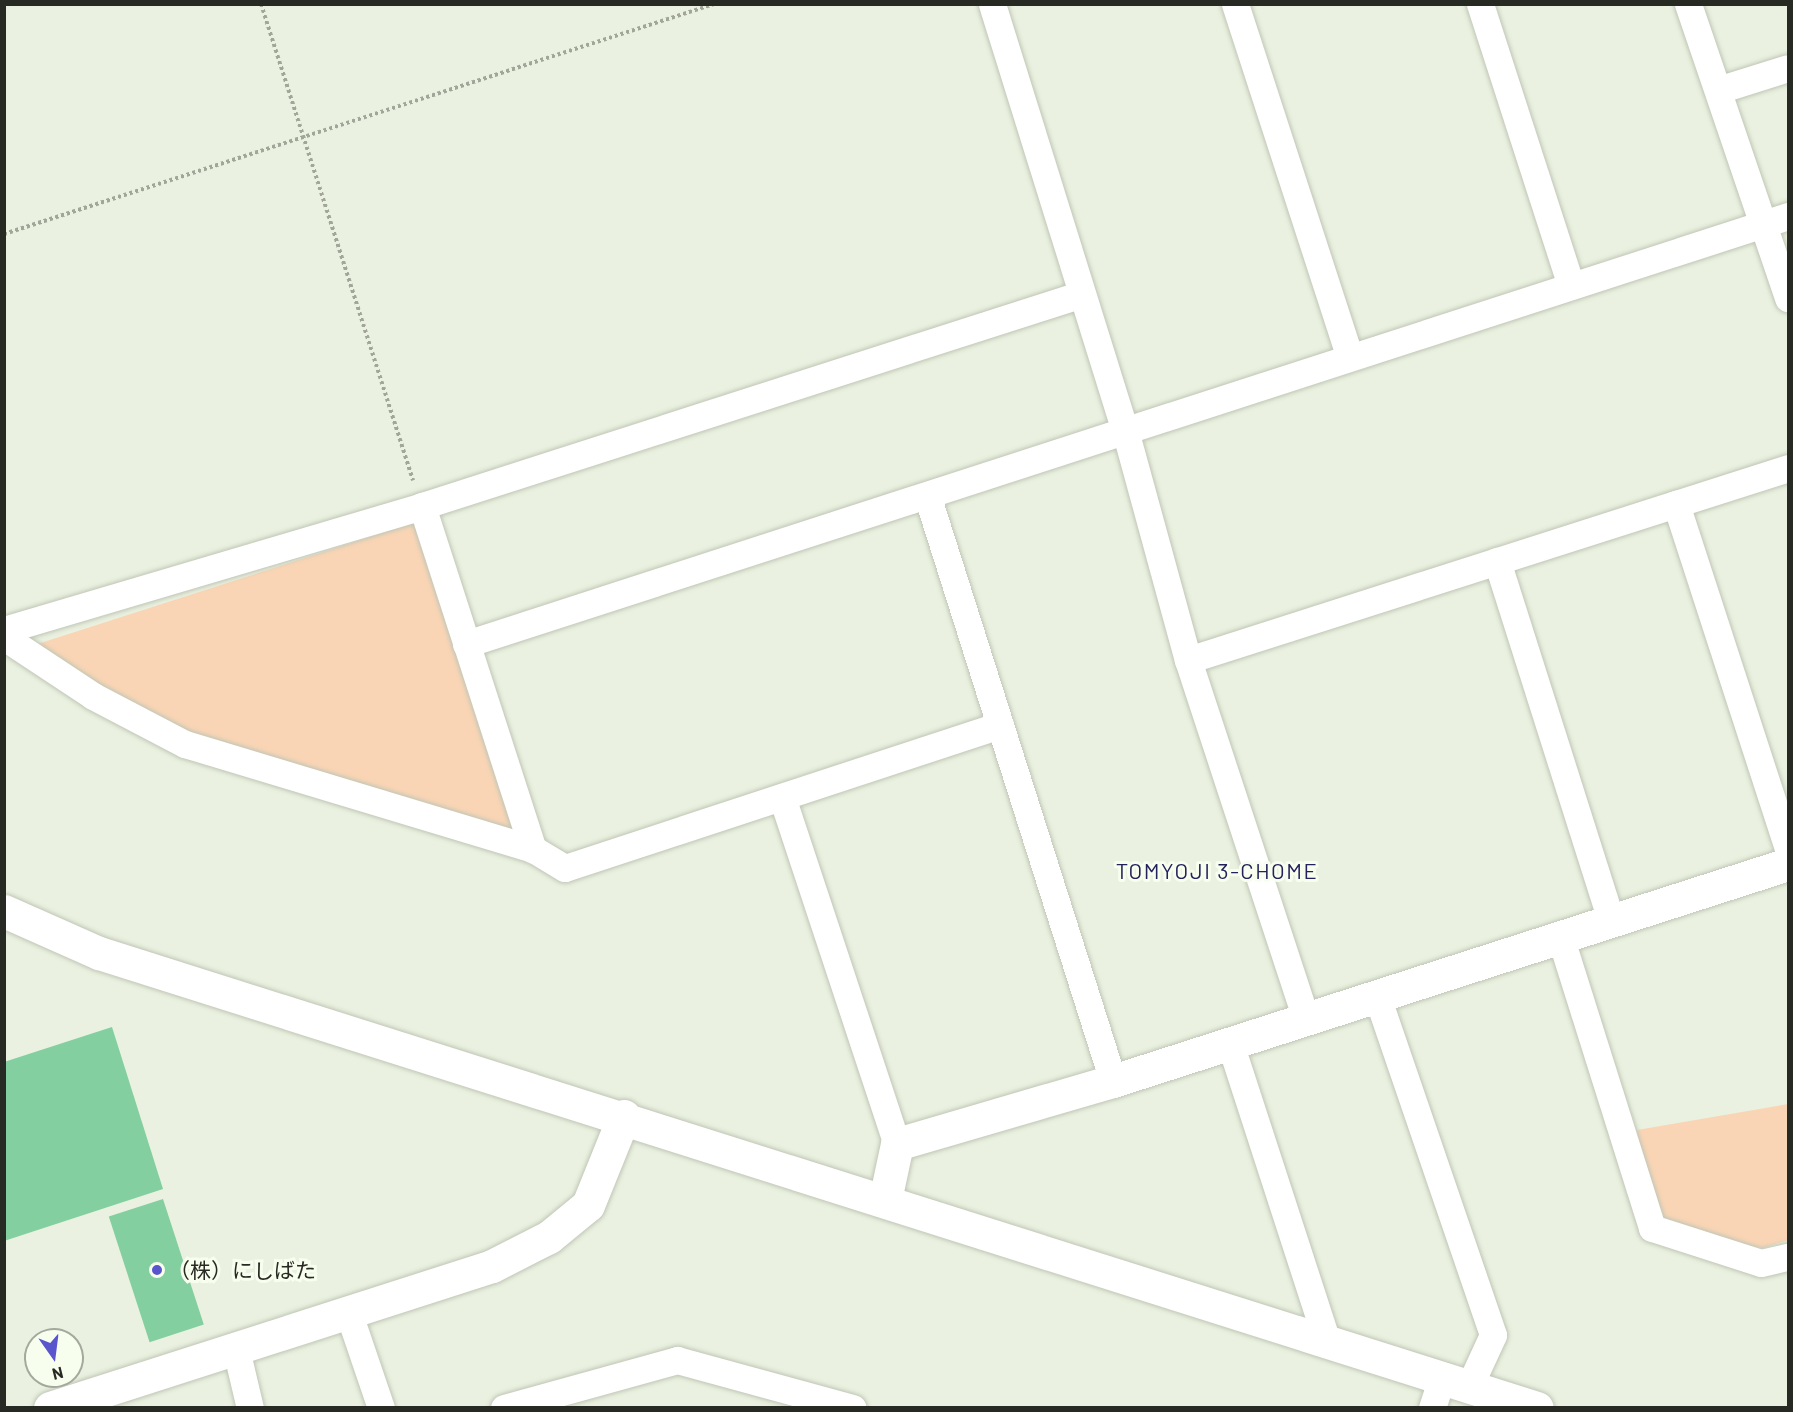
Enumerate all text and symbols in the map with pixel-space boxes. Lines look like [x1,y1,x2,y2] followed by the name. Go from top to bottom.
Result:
[1116,858,1318,884] district label: TOMYOJI 3-CHOME
[169,1257,316,1283] place label: （株）にしばた
[150,1263,164,1277] marker: （株）にしばた
[24,1328,84,1388] north arrow
[51,1364,65,1385] text: N

